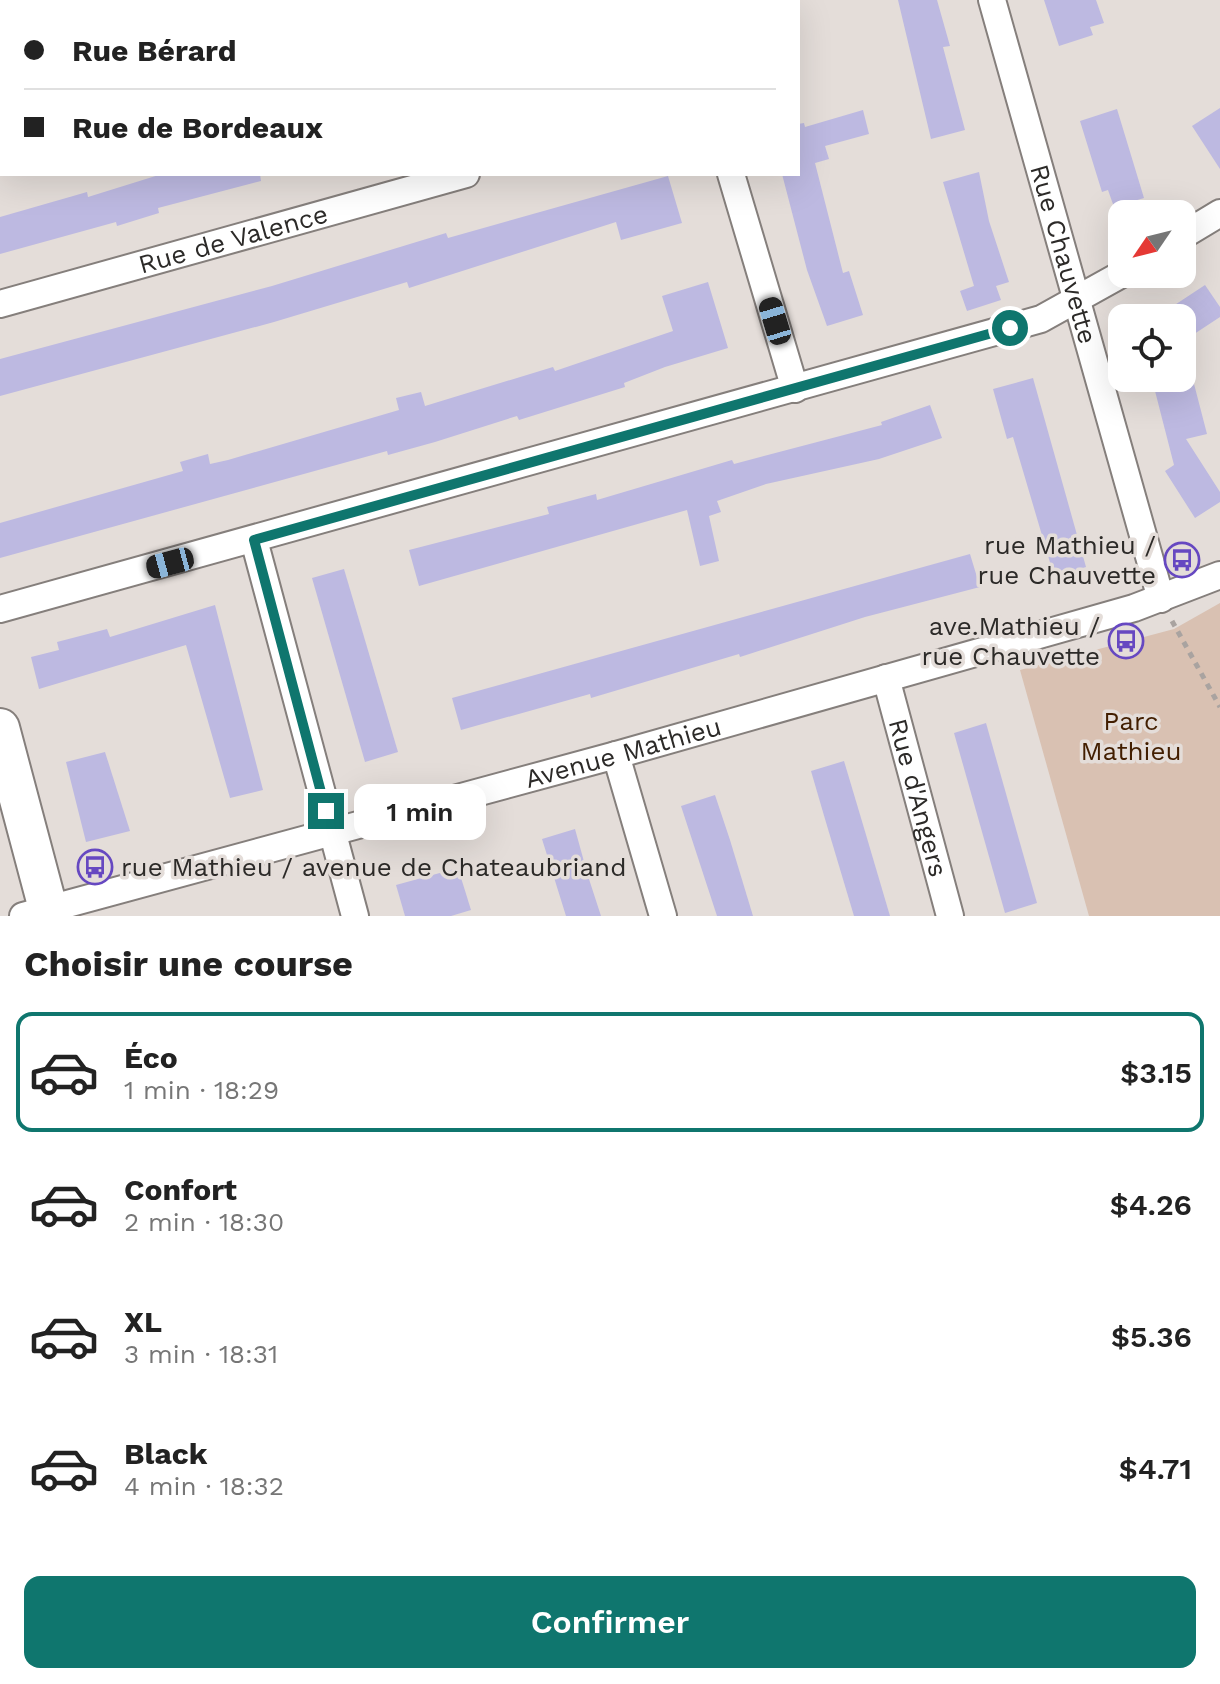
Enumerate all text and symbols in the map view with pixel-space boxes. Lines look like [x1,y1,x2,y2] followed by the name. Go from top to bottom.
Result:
[72,33,237,68] text: Rue Bérard
[72,110,323,145] text: Rue de Bordeaux
[1024,161,1103,347] street label: Rue Chauvette
[135,198,331,280] street label: Rue de Valence
[1108,200,1196,288] north arrow
[1108,200,1196,392] map controls
[757,295,793,347] car
[1108,304,1196,392] button: locate
[992,310,1028,346] route start
[978,530,1156,590] place label: rue Mathieu / rue Chauvette
[1163,541,1201,579] bus stop icon: rue Mathieu / rue Chauvette
[144,545,196,581] car
[922,611,1100,671] place label: ave.Mathieu / rue Chauvette
[1107,622,1145,660] bus stop icon: ave.Mathieu / rue Chauvette
[1080,706,1182,766] park label: Parc Mathieu
[522,711,725,794] street label: Avenue Mathieu
[883,715,954,880] street label: Rue d'Angers
[354,783,486,839] callout: 1 min
[308,793,344,829] route end
[387,797,453,827] text: 1 min
[76,848,114,886] bus stop icon: rue Mathieu / avenue de Chateaubriand
[121,852,627,882] place label: rue Mathieu / avenue de Chateaubriand
[24,943,353,985] text: Choisir une course
[28,1036,100,1108] icon: car
[124,1040,178,1075] text: Éco
[1120,1055,1192,1090] text: $3.15
[124,1075,279,1105] text: 1 min · 18:29
[28,1168,100,1240] icon: car
[124,1172,237,1207] text: Confort
[1110,1187,1192,1222] text: $4.26
[124,1207,284,1237] text: 2 min · 18:30
[28,1300,100,1372] icon: car
[124,1304,162,1339] text: XL
[1111,1319,1192,1354] text: $5.36
[124,1339,278,1369] text: 3 min · 18:31
[28,1432,100,1504] icon: car
[124,1436,208,1471] text: Black
[1119,1451,1192,1486] text: $4.71
[124,1471,284,1501] text: 4 min · 18:32
[24,1576,1196,1668] button: Confirmer

